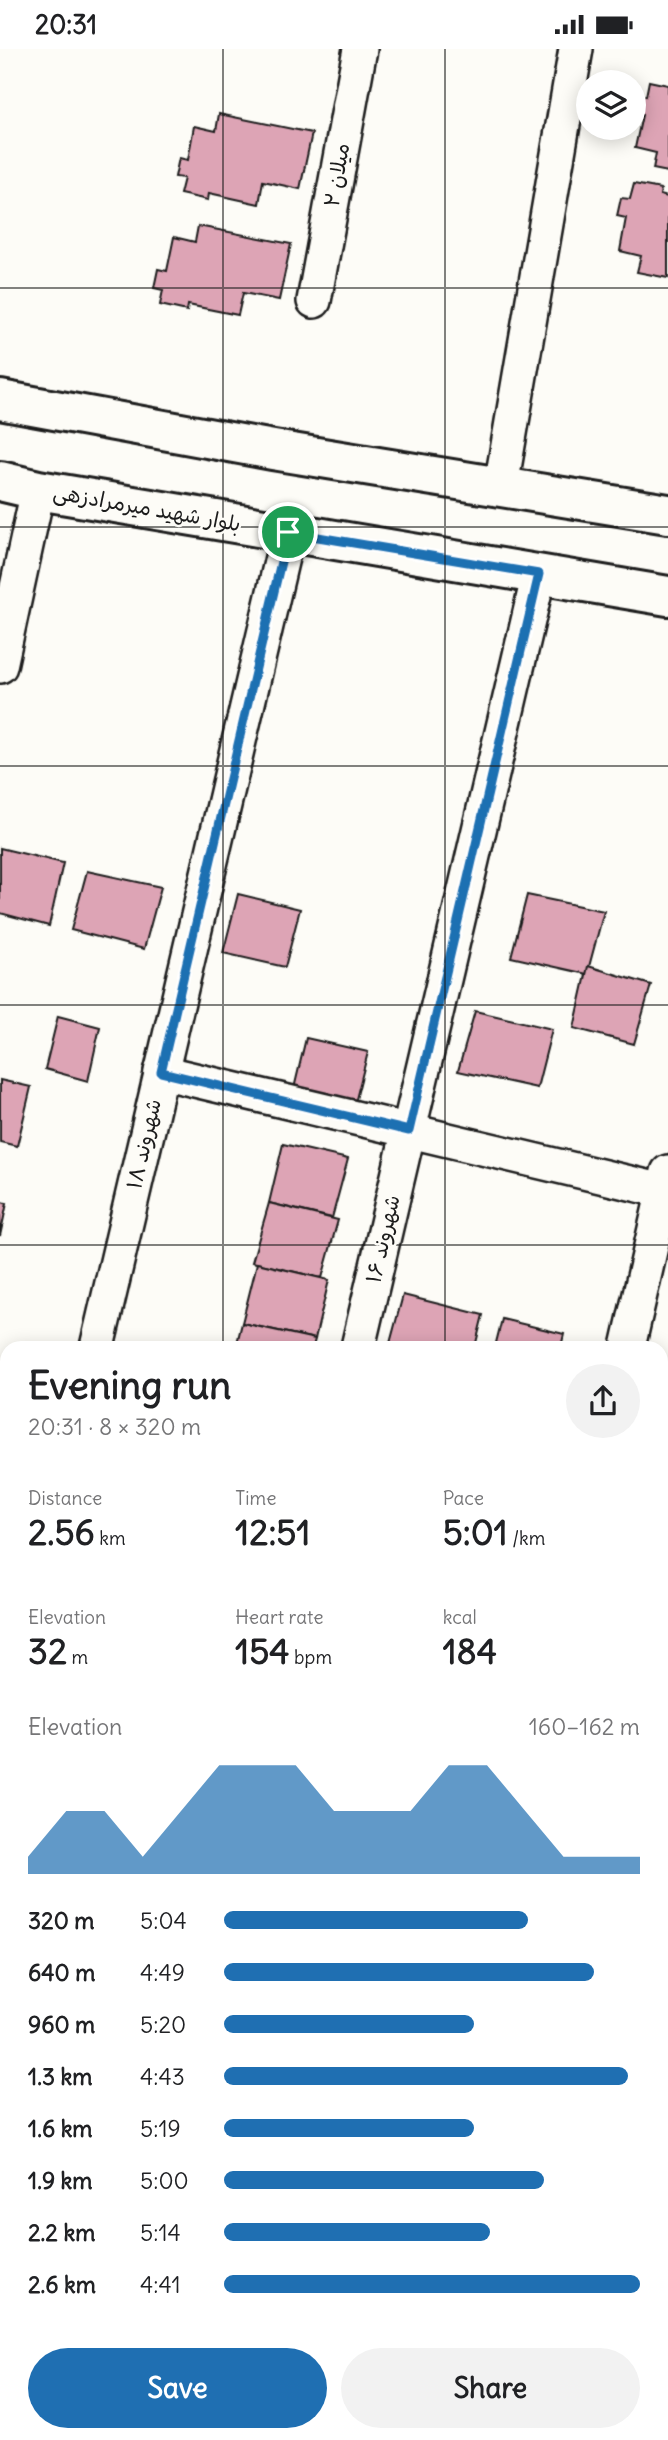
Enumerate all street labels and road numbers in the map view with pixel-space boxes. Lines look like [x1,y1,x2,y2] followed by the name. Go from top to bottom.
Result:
[318,141,355,209] street label: میلان ۲
[51,478,243,538] street label: بلوار شهید میرمرادزهی
[120,1096,167,1192] street label: شهروند ۱۸
[359,1192,406,1286] street label: شهروند ۱۶

